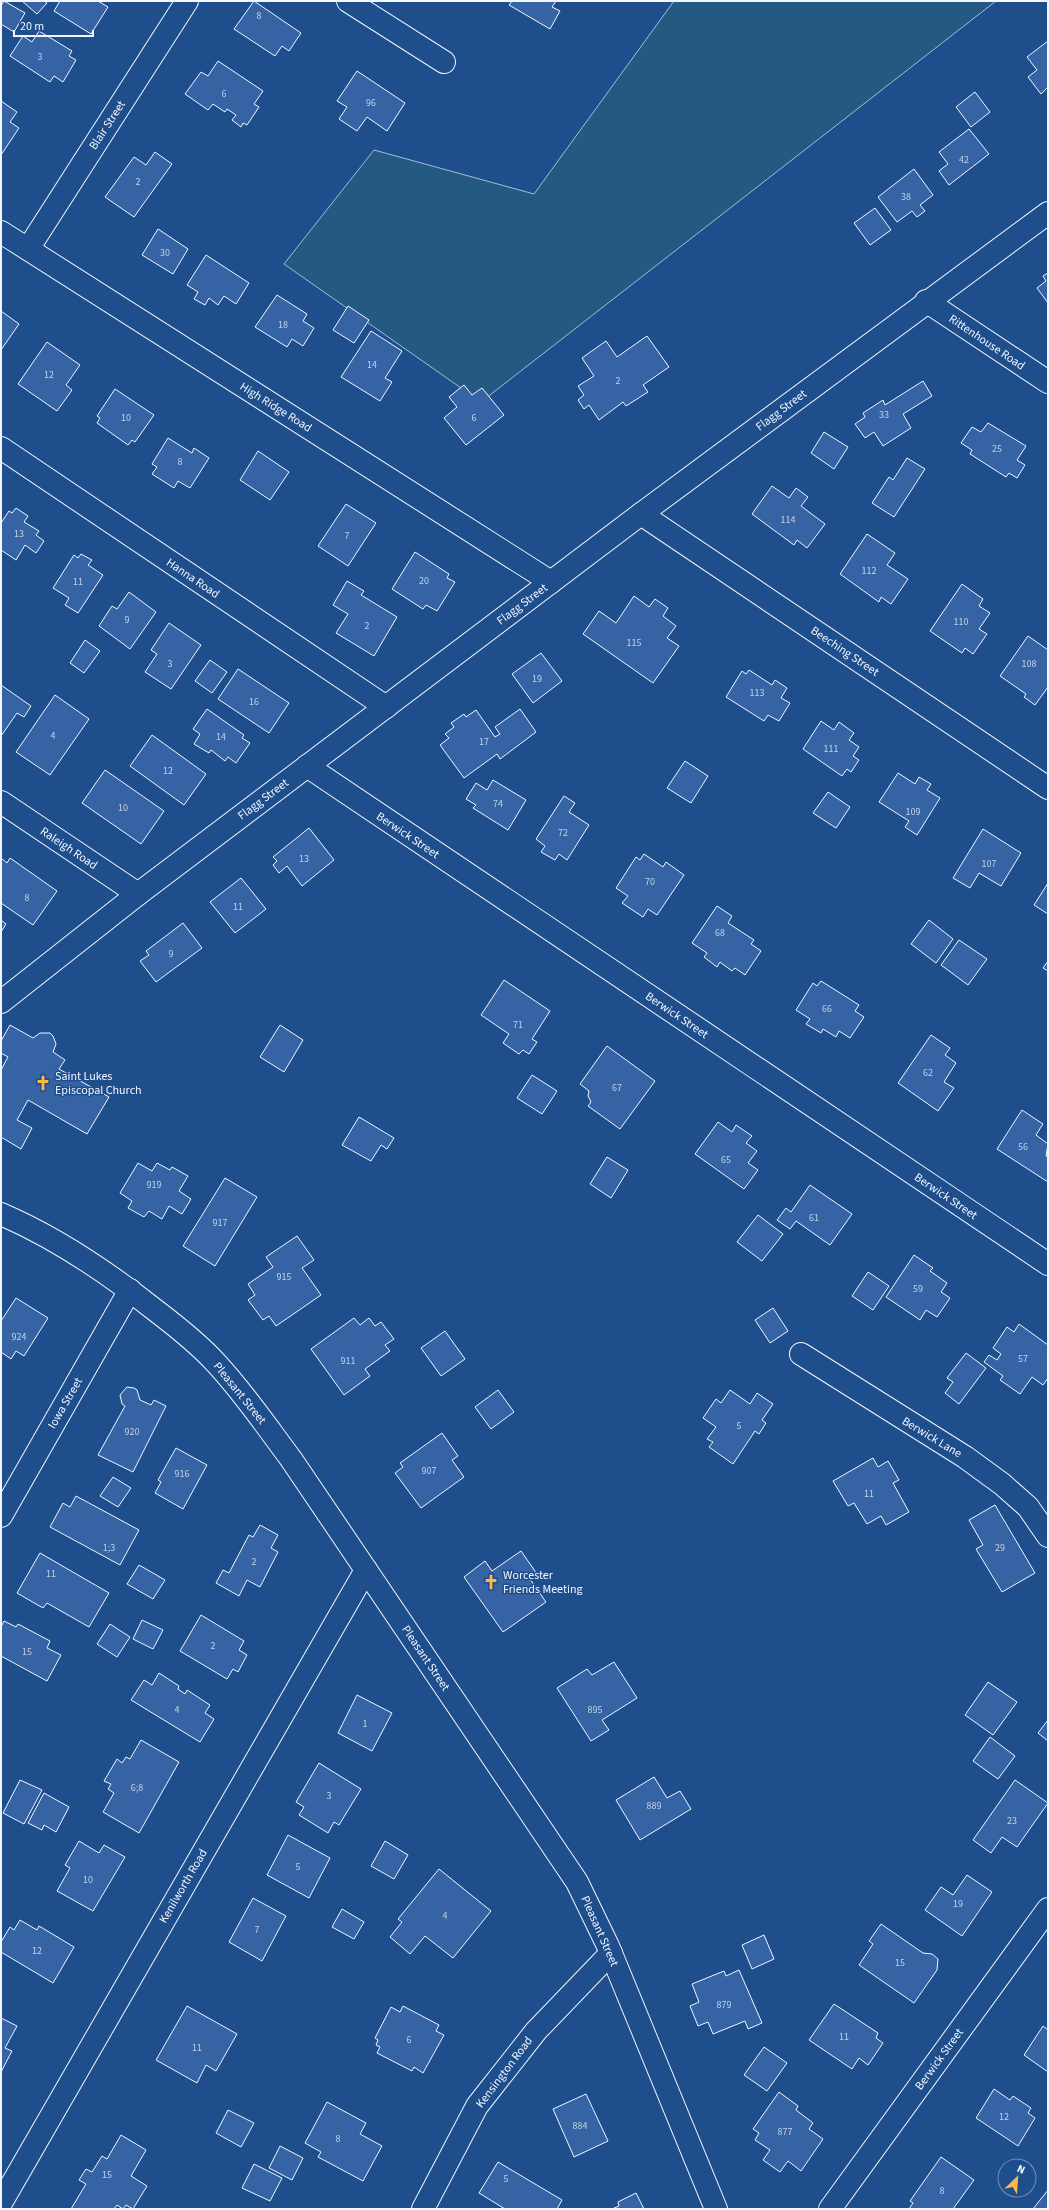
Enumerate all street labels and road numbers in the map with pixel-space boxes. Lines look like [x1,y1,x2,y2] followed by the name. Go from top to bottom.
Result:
[85,97,130,153] street label: Blair Street
[945,311,1028,374] street label: Rittenhouse Road
[236,378,315,436] street label: High Ridge Road
[752,386,810,435] street label: Flagg Street
[163,554,223,603] street label: Hanna Road
[493,580,551,629] street label: Flagg Street
[807,622,882,681] street label: Beeching Street
[234,775,292,824] street label: Flagg Street
[373,808,443,863] street label: Berwick Street
[37,823,101,874] street label: Raleigh Road
[642,988,712,1043] street label: Berwick Street
[911,1169,981,1224] street label: Berwick Street
[209,1358,270,1428] street label: Pleasant Street
[44,1374,87,1432] street label: Iowa Street
[899,1413,965,1462] street label: Berwick Lane
[397,1622,454,1694] street label: Pleasant Street
[155,1846,212,1927] street label: Kenilworth Road
[576,1893,623,1969] street label: Pleasant Street
[911,2025,968,2094] street label: Berwick Street
[472,2033,537,2111] street label: Kensington Road

